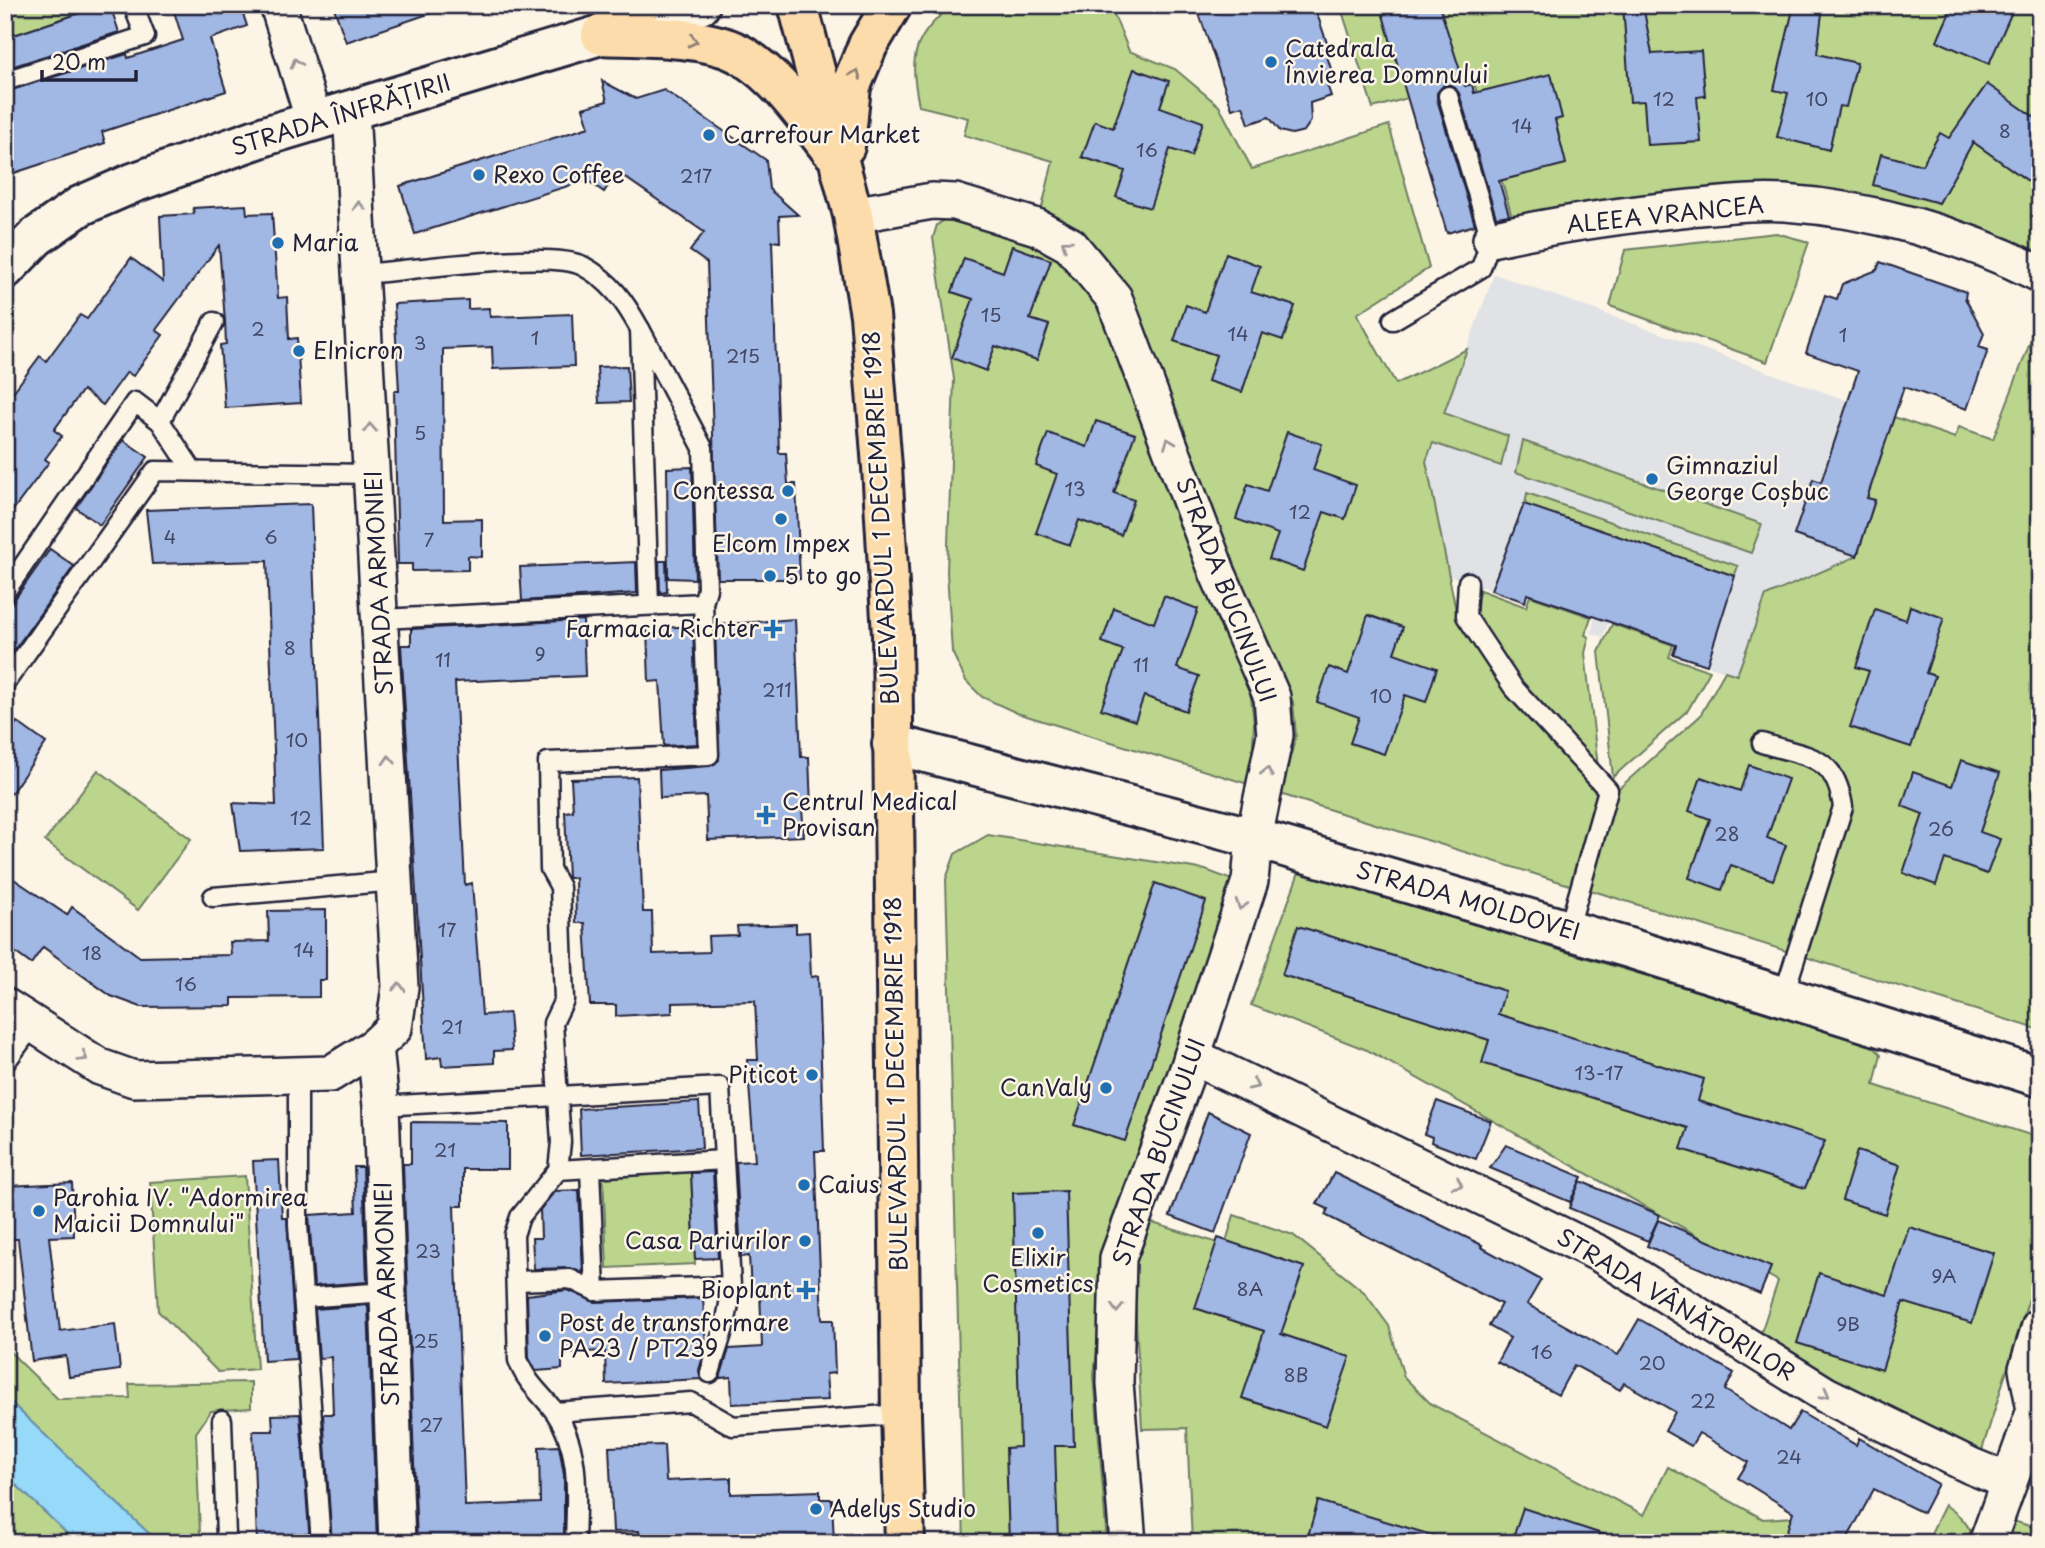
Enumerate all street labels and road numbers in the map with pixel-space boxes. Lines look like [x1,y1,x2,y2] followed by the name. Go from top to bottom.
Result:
[227,64,454,164] street label: STRADA ÎNFRĂȚIRII
[1564,186,1765,241] street label: ALEEA VRANCEA
[852,330,907,706] street label: BULEVARDUL 1 DECEMBRIE 1918
[354,470,401,696] street label: STRADA ARMONIEI
[1168,472,1287,707] street label: STRADA BUCINULUI
[1352,851,1584,948] street label: STRADA MOLDOVEI
[874,896,915,1272] street label: BULEVARDUL 1 DECEMBRIE 1918
[1102,1033,1213,1270] street label: STRADA BUCINULUI
[364,1181,407,1407] street label: STRADA ARMONIEI
[1551,1218,1803,1389] street label: STRADA VÂNĂTORILOR

